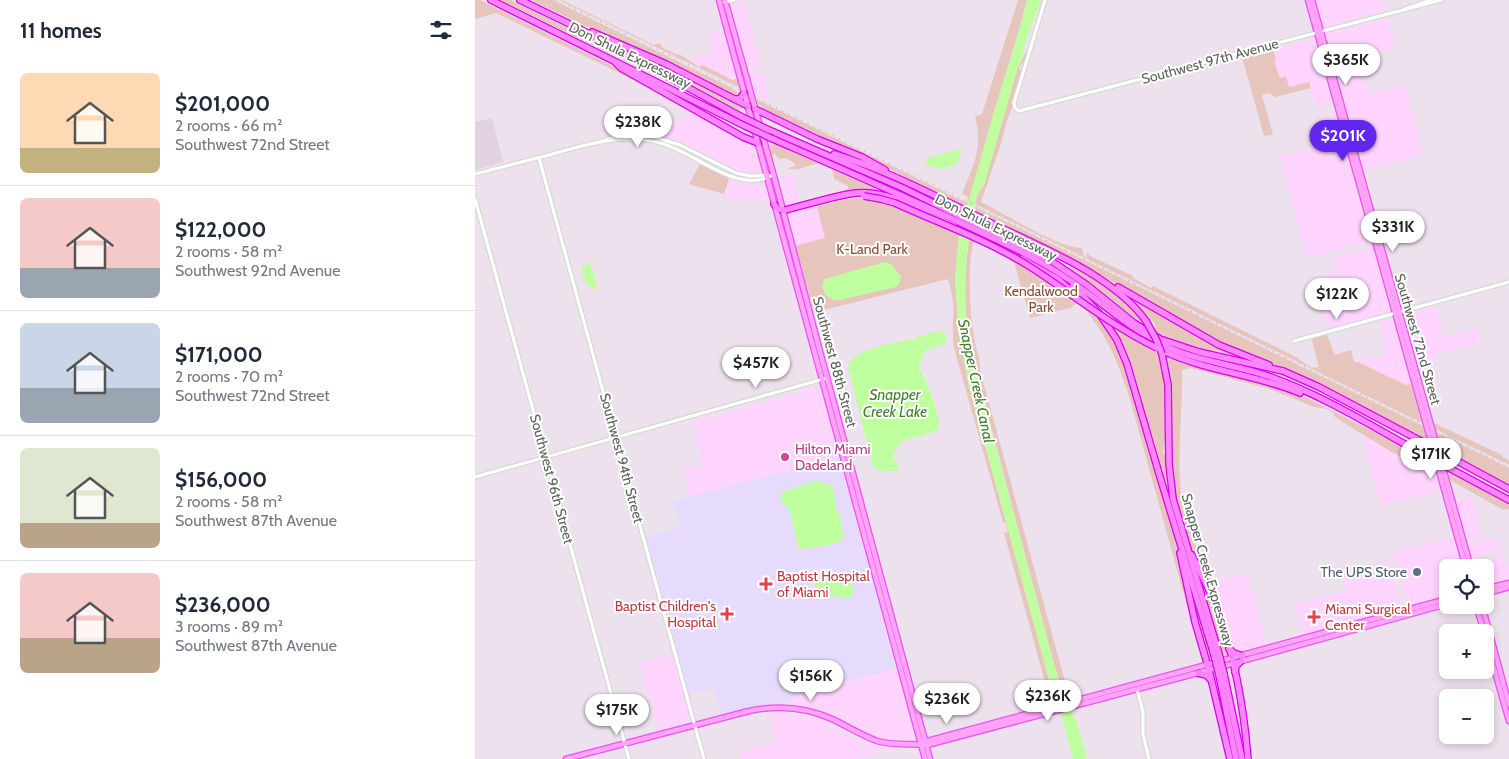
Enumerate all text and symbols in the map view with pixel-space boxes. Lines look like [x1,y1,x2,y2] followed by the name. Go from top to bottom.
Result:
[427,16,455,44] icon: filters
[20,18,102,43] text: 11 homes
[566,18,694,92] street label: Don Shula Expressway
[1139,34,1281,88] street label: Southwest 97th Avenue
[1311,44,1381,86] pin: $365K
[1323,50,1369,69] text: $365K
[175,91,270,116] text: $201,000
[60,93,120,153] icon: home
[603,106,673,148] pin: $238K
[615,112,661,131] text: $238K
[175,116,282,135] text: 2 rooms · 66 m²
[1308,120,1378,162] pin: $201K
[1321,126,1365,145] text: $201K
[175,135,330,154] text: Southwest 72nd Street
[932,190,1060,264] street label: Don Shula Expressway
[1358,210,1428,253] pin: $331K
[175,217,266,242] text: $122,000
[1372,217,1414,236] text: $331K
[60,218,120,278] icon: home
[836,240,908,258] park label: K-Land Park
[175,242,282,261] text: 2 rooms · 58 m²
[175,261,340,280] text: Southwest 92nd Avenue
[1391,271,1445,407] street label: Southwest 72nd Street
[1302,278,1372,320] pin: $122K
[1004,282,1078,316] park label: Kendalwood Park
[1316,284,1358,303] text: $122K
[809,295,861,430] street label: Southwest 88th Street
[954,317,998,445] water label: Snapper Creek Canal
[175,342,263,367] text: $171,000
[60,343,120,403] icon: home
[721,346,791,389] pin: $457K
[733,353,779,372] text: $457K
[175,367,283,386] text: 2 rooms · 70 m²
[175,386,330,405] text: Southwest 72nd Street
[863,386,927,421] water label: Snapper Creek Lake
[596,391,648,525] street label: Southwest 94th Street
[526,412,578,546] street label: Southwest 96th Street
[1396,438,1466,480] pin: $171K
[795,440,870,474] place label: Hilton Miami Dadeland
[1411,444,1451,463] text: $171K
[779,451,791,463] marker: Hilton Miami Dadeland
[175,467,267,492] text: $156,000
[60,468,120,528] icon: home
[1178,491,1238,649] street label: Snapper Creek Expressway
[175,492,282,511] text: 2 rooms · 58 m²
[175,511,337,530] text: Southwest 87th Avenue
[1439,559,1494,744] map controls
[1439,559,1494,614] button: locate
[1321,563,1407,581] place label: The UPS Store
[1411,566,1423,578] marker: The UPS Store
[777,567,871,601] place label: Baptist Hospital of Miami
[759,577,773,591] marker: Baptist Hospital of Miami
[175,592,271,617] text: $236,000
[60,593,120,653] icon: home
[615,597,717,631] place label: Baptist Children's Hospital
[1325,600,1411,634] place label: Miami Surgical Center
[720,607,734,621] marker: Baptist Children's Hospital
[1307,610,1321,624] marker: Miami Surgical Center
[175,617,283,636] text: 3 rooms · 89 m²
[1439,624,1494,679] button: +
[175,636,337,655] text: Southwest 87th Avenue
[776,660,846,702] pin: $156K
[790,666,832,685] text: $156K
[1013,680,1083,722] pin: $236K
[912,682,982,725] pin: $236K
[1025,686,1071,705] text: $236K
[924,689,970,708] text: $236K
[1439,689,1494,744] button: −
[582,694,652,736] pin: $175K
[596,700,638,719] text: $175K

